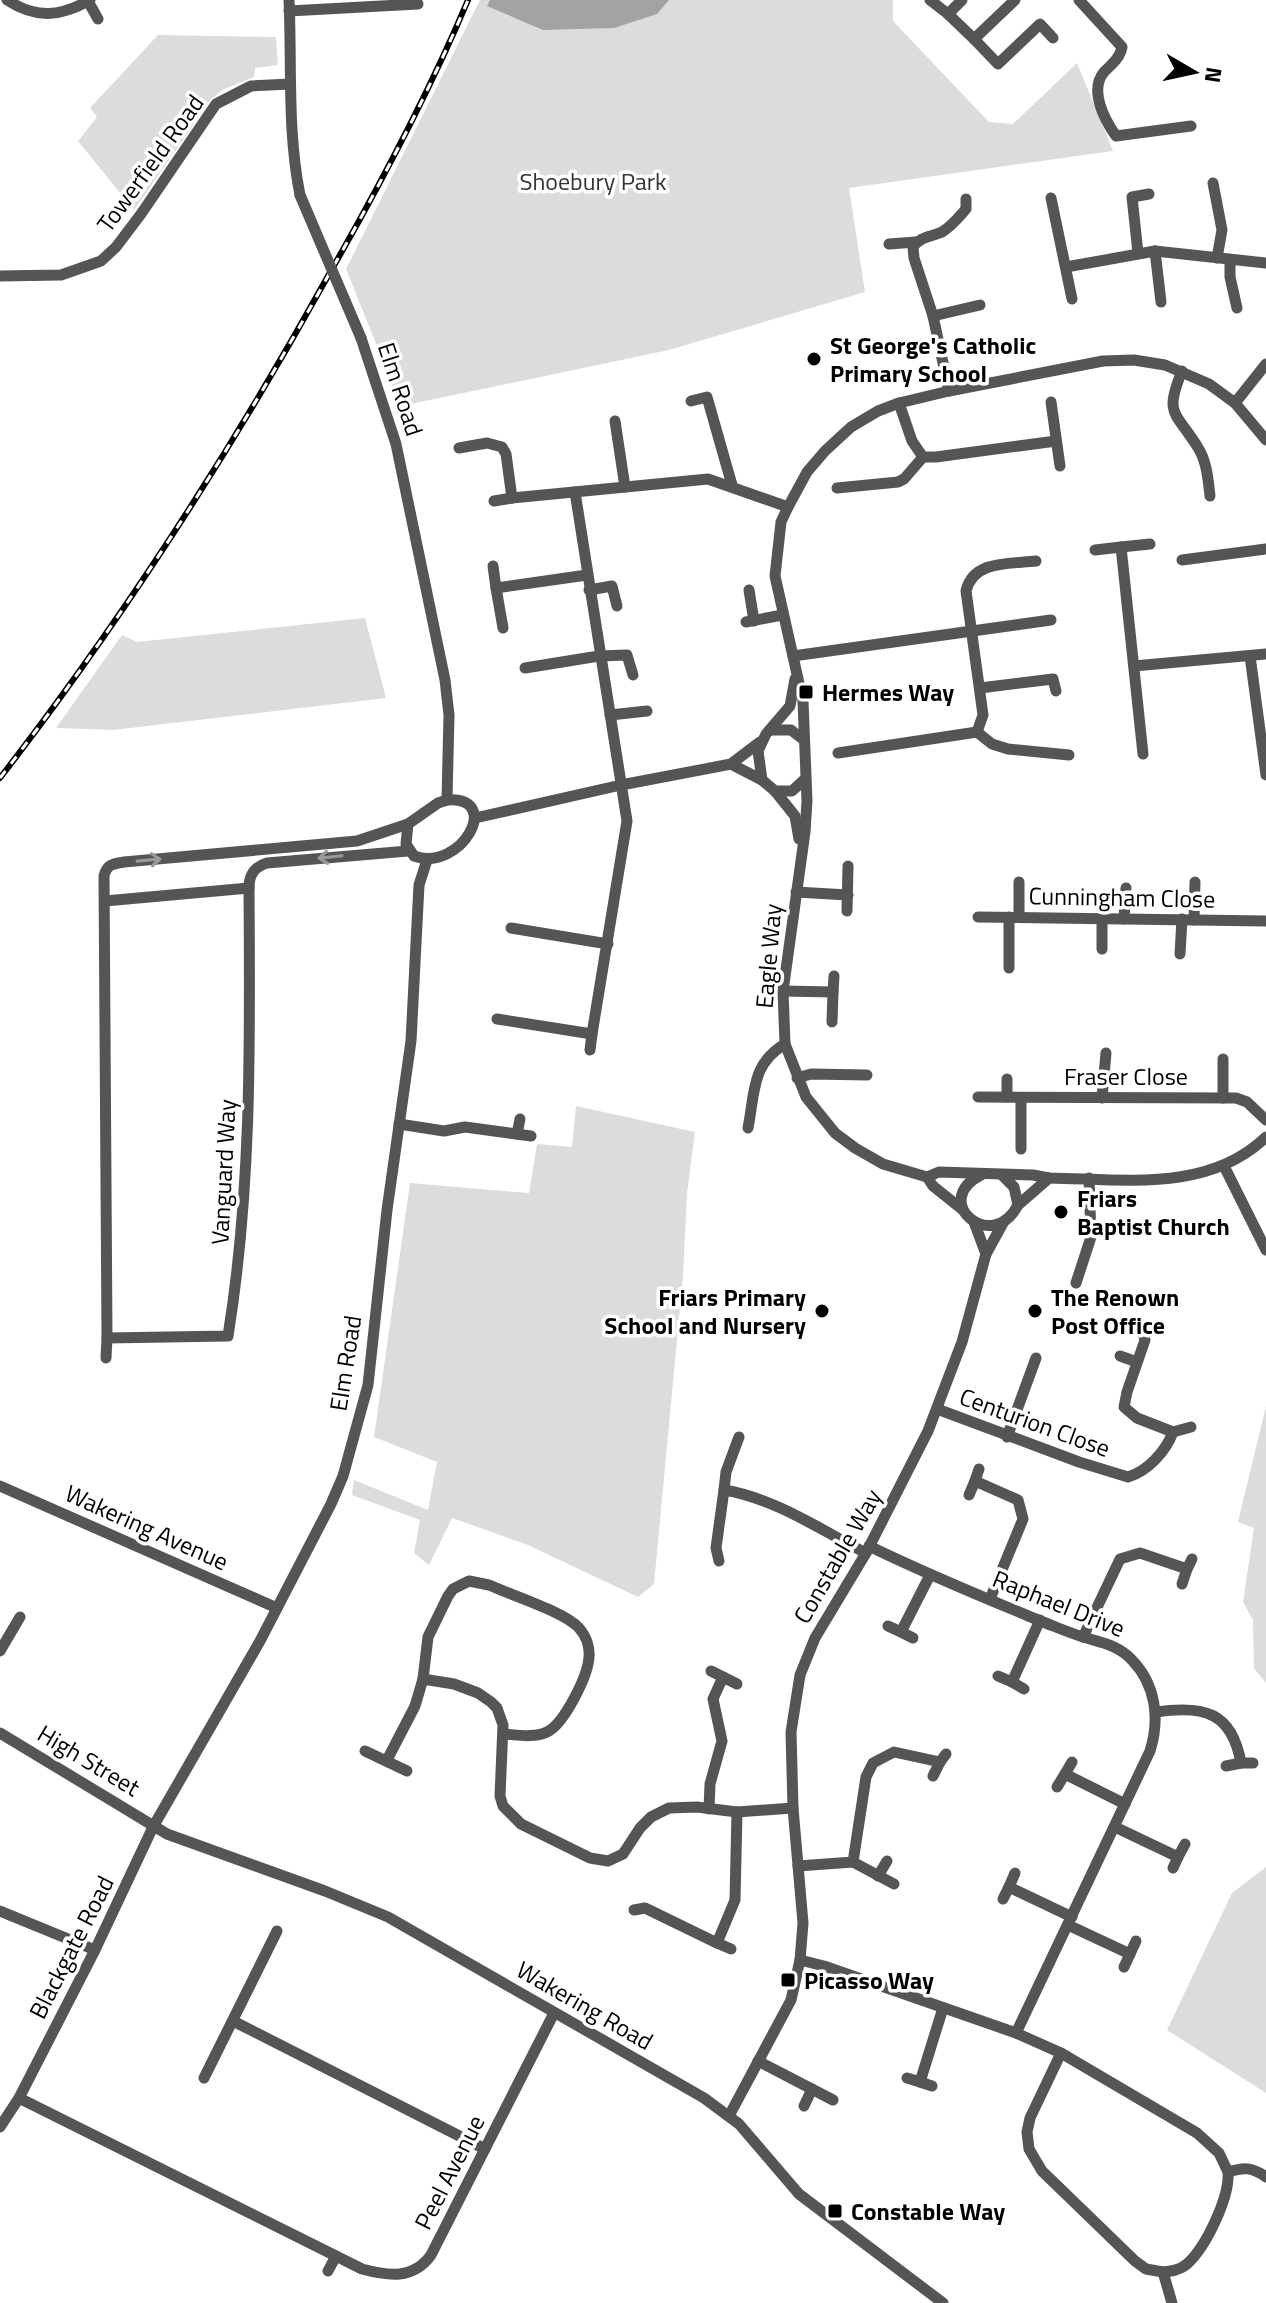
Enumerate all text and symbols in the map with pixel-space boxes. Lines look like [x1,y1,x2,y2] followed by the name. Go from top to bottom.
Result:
[1154,32,1234,112] north arrow
[1196,65,1232,85] text: N
[88,87,212,239] street label: Towerfield Road
[519,163,667,199] park label: Shoebury Park
[830,327,1036,391] place label: St George's Catholic Primary School
[369,338,433,440] street label: Elm Road
[805,350,823,368] marker: St George's Catholic Primary School
[822,674,954,710] place label: Hermes Way
[797,683,815,701] marker: Hermes Way
[317,850,344,865] one-way arrow
[135,852,162,867] one-way arrow
[1028,877,1216,917] street label: Cunningham Close
[745,902,791,1010] street label: Eagle Way
[1064,1058,1188,1094] street label: Fraser Close
[201,1098,245,1246] street label: Vanguard Way
[1077,1180,1230,1244] place label: Friars Baptist Church
[1052,1203,1070,1221] marker: Friars Baptist Church
[604,1279,806,1343] place label: Friars Primary School and Nursery
[1051,1279,1179,1343] place label: The Renown Post Office
[813,1302,831,1320] marker: Friars Primary School and Nursery
[1026,1302,1044,1320] marker: The Renown Post Office
[320,1313,370,1413] street label: Elm Road
[955,1378,1115,1466] street label: Centurion Close
[60,1475,234,1579] street label: Wakering Avenue
[784,1482,890,1630] street label: Constable Way
[987,1560,1131,1646] street label: Raphael Drive
[31,1715,148,1805] street label: High Street
[20,1869,122,2025] street label: Blackgate Road
[510,1951,660,2059] street label: Wakering Road
[804,1962,934,1998] place label: Picasso Way
[779,1971,797,1989] marker: Picasso Way
[405,2108,493,2236] street label: Peel Avenue
[851,2193,1005,2229] place label: Constable Way
[826,2202,844,2220] marker: Constable Way

